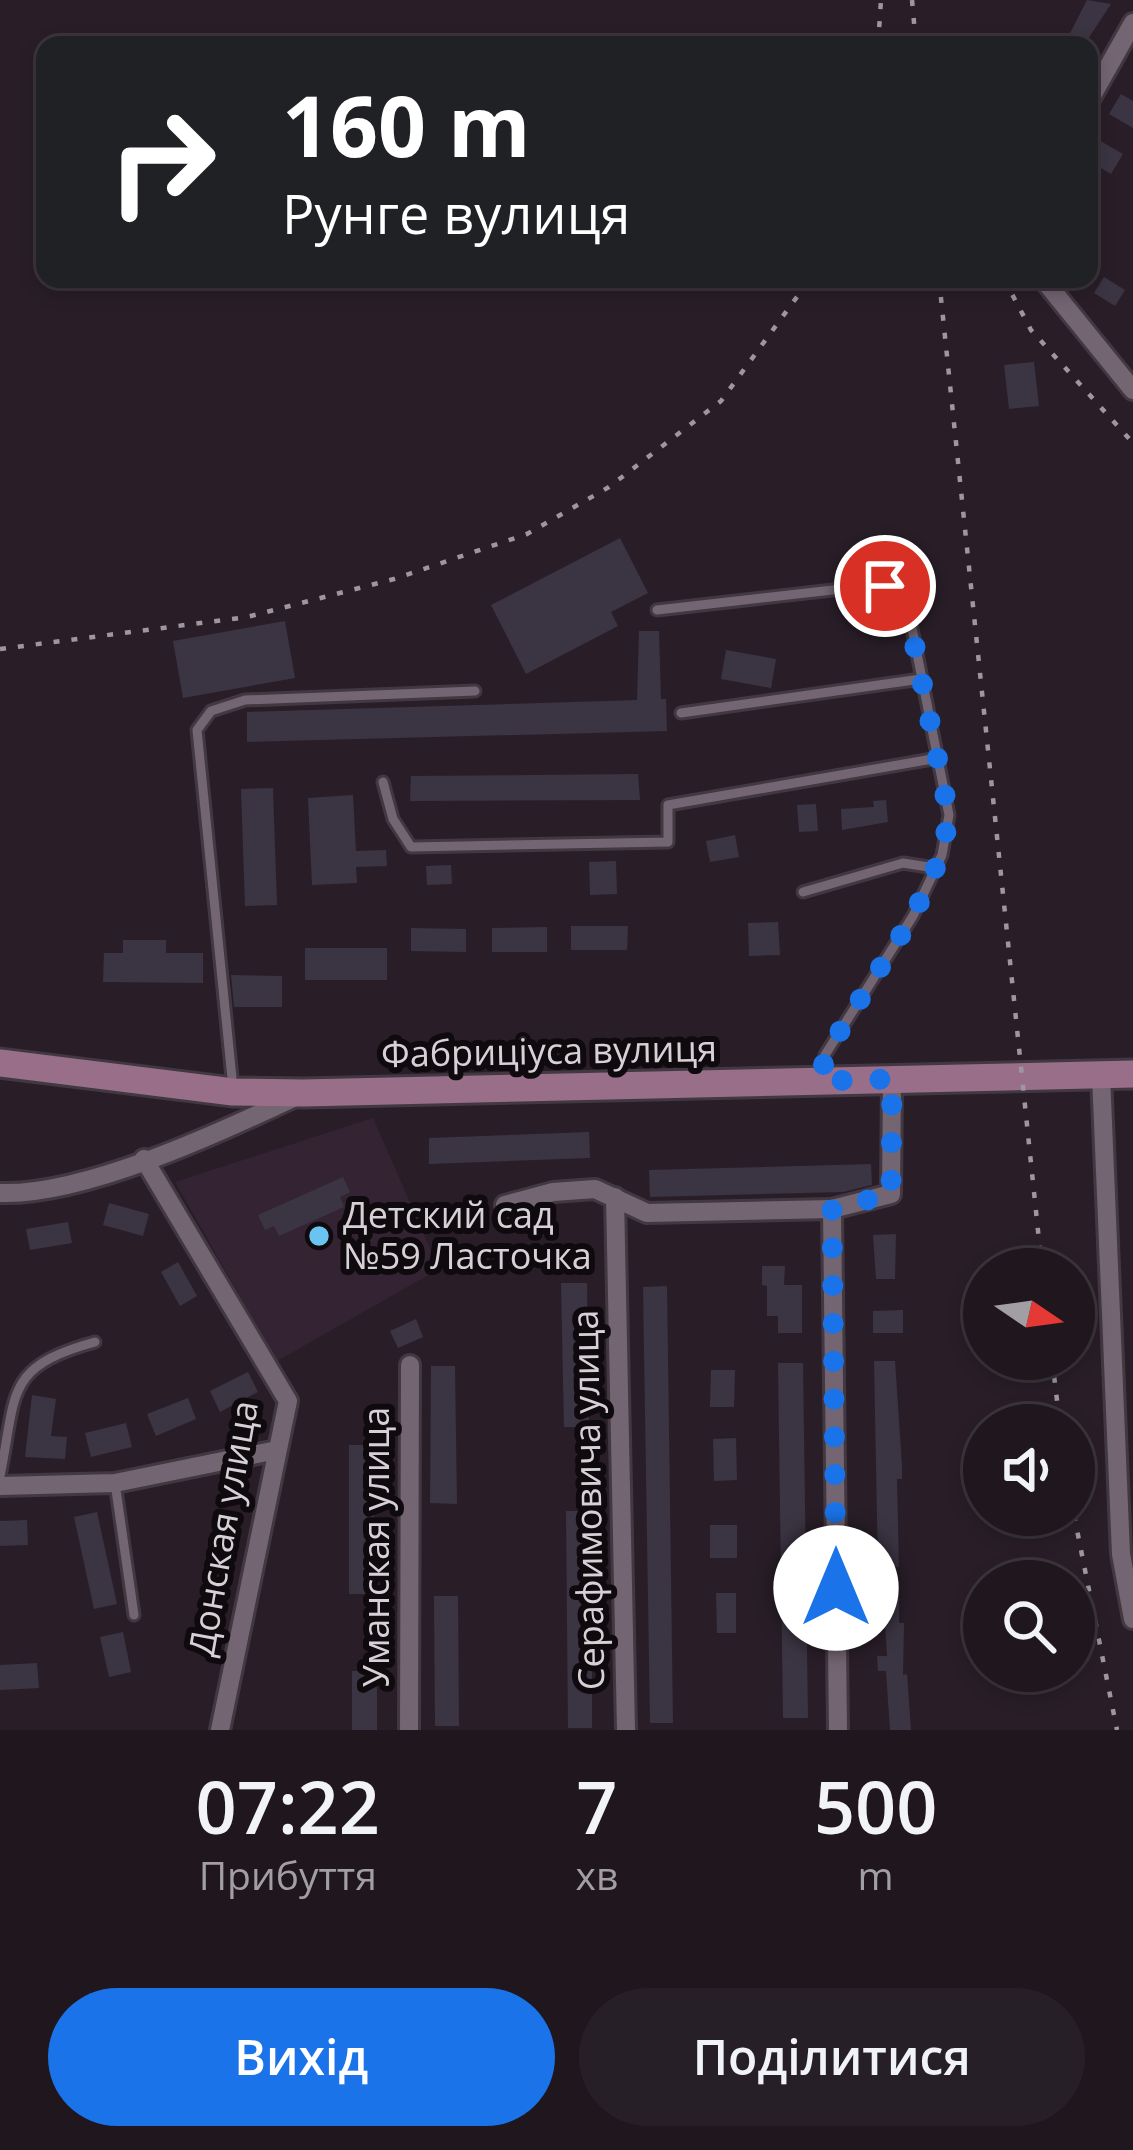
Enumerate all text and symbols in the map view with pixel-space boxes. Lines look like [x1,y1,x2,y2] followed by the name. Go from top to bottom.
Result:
[282,67,530,182] text: 160 m
[84,84,240,240] icon: right
[282,176,630,250] text: Рунге вулиця
[834,535,936,637] pin
[852,553,918,619] icon: arrive
[381,1023,717,1078] street label: Фабриціуса вулиця
[343,1190,592,1280] place label: Детский сад №59 Ласточка
[306,1223,332,1249] marker: Детский сад №59 Ласточка
[963,1248,1095,1380] north arrow
[963,1248,1095,1692] map controls
[560,1309,615,1691] street label: Серафимовича улица
[176,1396,269,1659] street label: Донская улица
[963,1404,1095,1536] button: sound
[351,1407,400,1687] street label: Уманская улица
[773,1525,899,1651] position arrow
[963,1560,1095,1692] button: search
[196,1757,380,1855] text: 07:22
[576,1757,618,1855] text: 7
[814,1757,937,1855] text: 500
[199,1848,377,1901] text: Прибуття
[576,1848,618,1901] text: хв
[858,1848,894,1901] text: m
[48,1988,555,2126] button: Вихід
[579,1988,1085,2126] button: Поділитися

